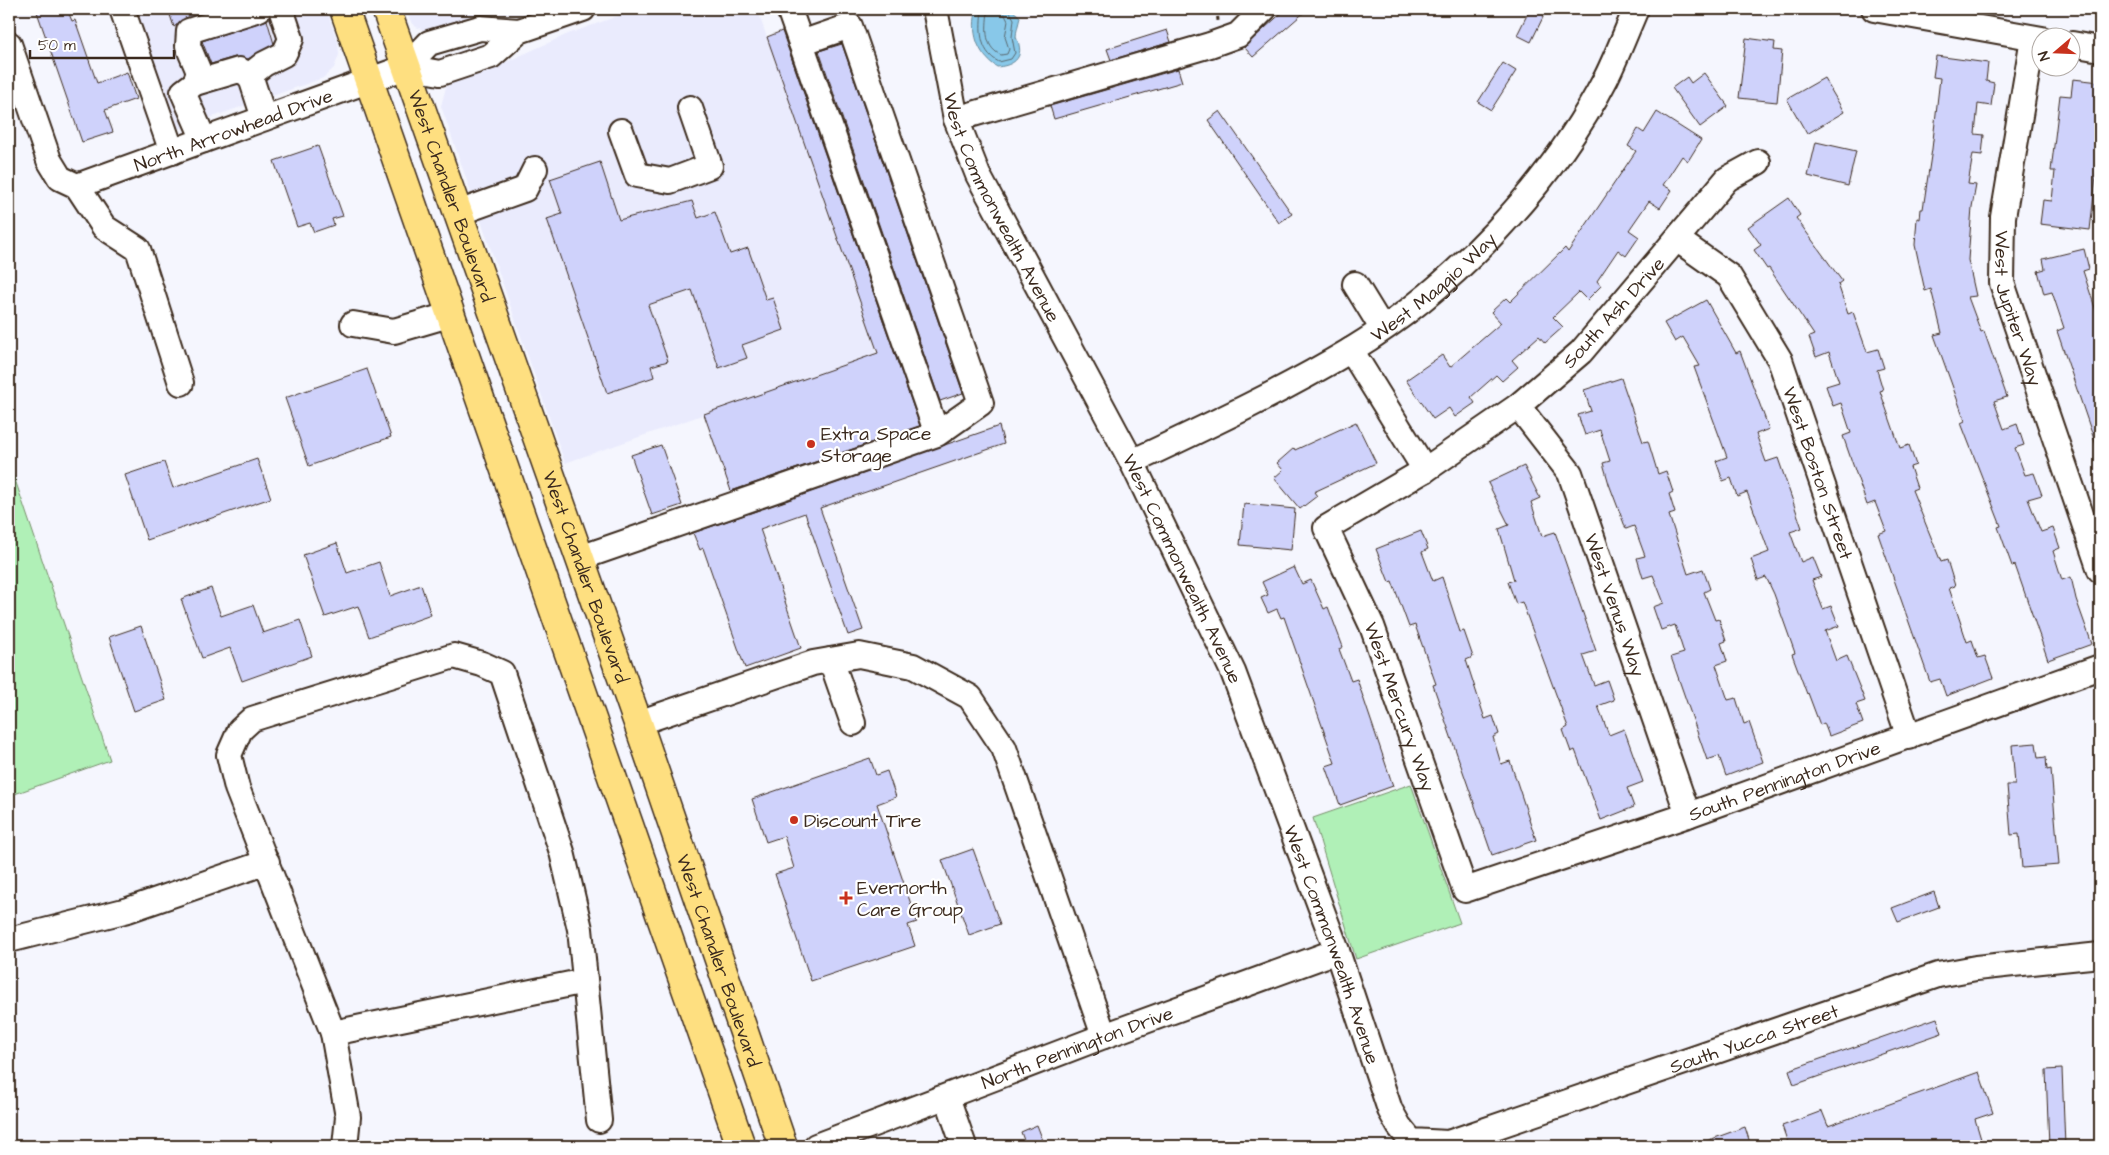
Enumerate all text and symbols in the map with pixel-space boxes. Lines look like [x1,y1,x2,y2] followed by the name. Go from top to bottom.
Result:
[30,28,174,60] scale bar
[2032,28,2082,78] north arrow
[38,35,76,56] text: 50 m
[2034,48,2056,63] text: N
[130,83,337,179] street label: North Arrowhead Drive
[401,87,500,306] street label: West Chandler Boulevard
[936,90,1066,327] street label: West Commonwealth Avenue
[1366,226,1504,349] street label: West Maggio Way
[1987,230,2048,391] street label: West Jupiter Way
[1557,251,1672,375] street label: South Ash Drive
[1775,383,1859,564] street label: West Boston Street
[821,421,931,471] place label: Extra Space Storage
[805,438,817,450] marker: Extra Space Storage
[1115,450,1248,688] street label: West Commonwealth Avenue
[535,468,635,687] street label: West Chandler Boulevard
[1577,530,1651,681] street label: West Venus Way
[1357,619,1441,796] street label: West Mercury Way
[1685,735,1884,829] street label: South Pennington Drive
[804,808,921,835] place label: Discount Tire
[788,814,800,826] marker: Discount Tire
[1276,822,1386,1068] street label: West Commonwealth Avenue
[669,851,767,1071] street label: West Chandler Boulevard
[857,875,963,924] place label: Evernorth Care Group
[839,891,853,905] marker: Evernorth Care Group
[1666,998,1843,1081] street label: South Yucca Street
[978,1000,1177,1097] street label: North Pennington Drive

